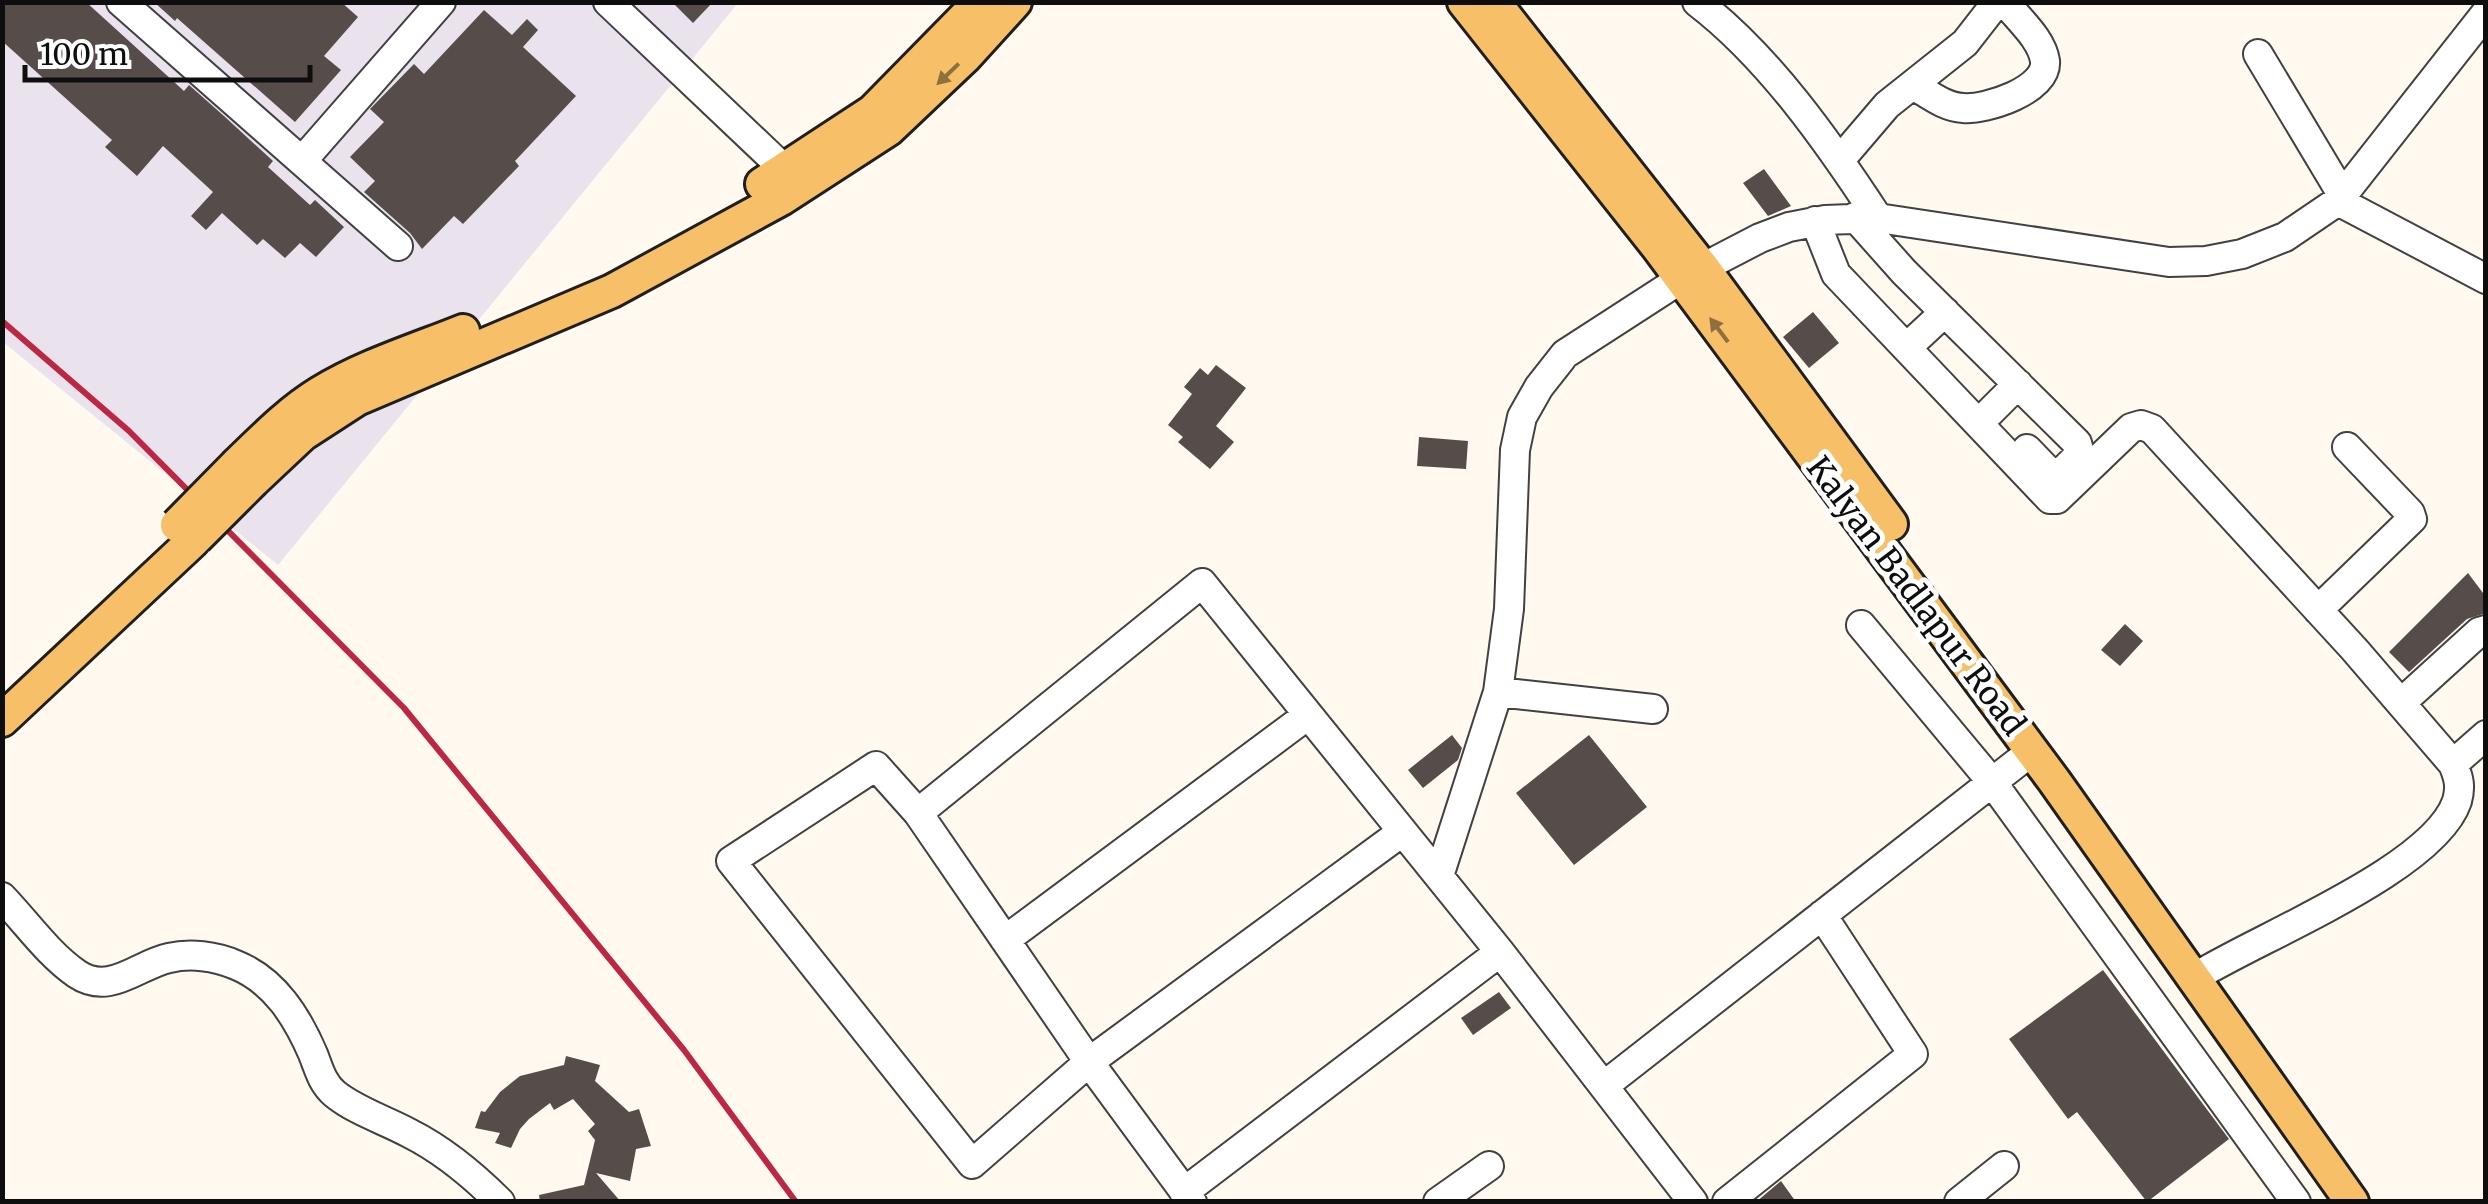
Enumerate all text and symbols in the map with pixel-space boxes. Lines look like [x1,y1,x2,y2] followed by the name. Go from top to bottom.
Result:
[25,20,310,82] scale bar
[40,35,128,73] text: 100 m
[937,62,961,85] one-way arrow
[1709,317,1729,343] one-way arrow
[1798,449,2034,743] street label: Kalyan Badlapur Road

